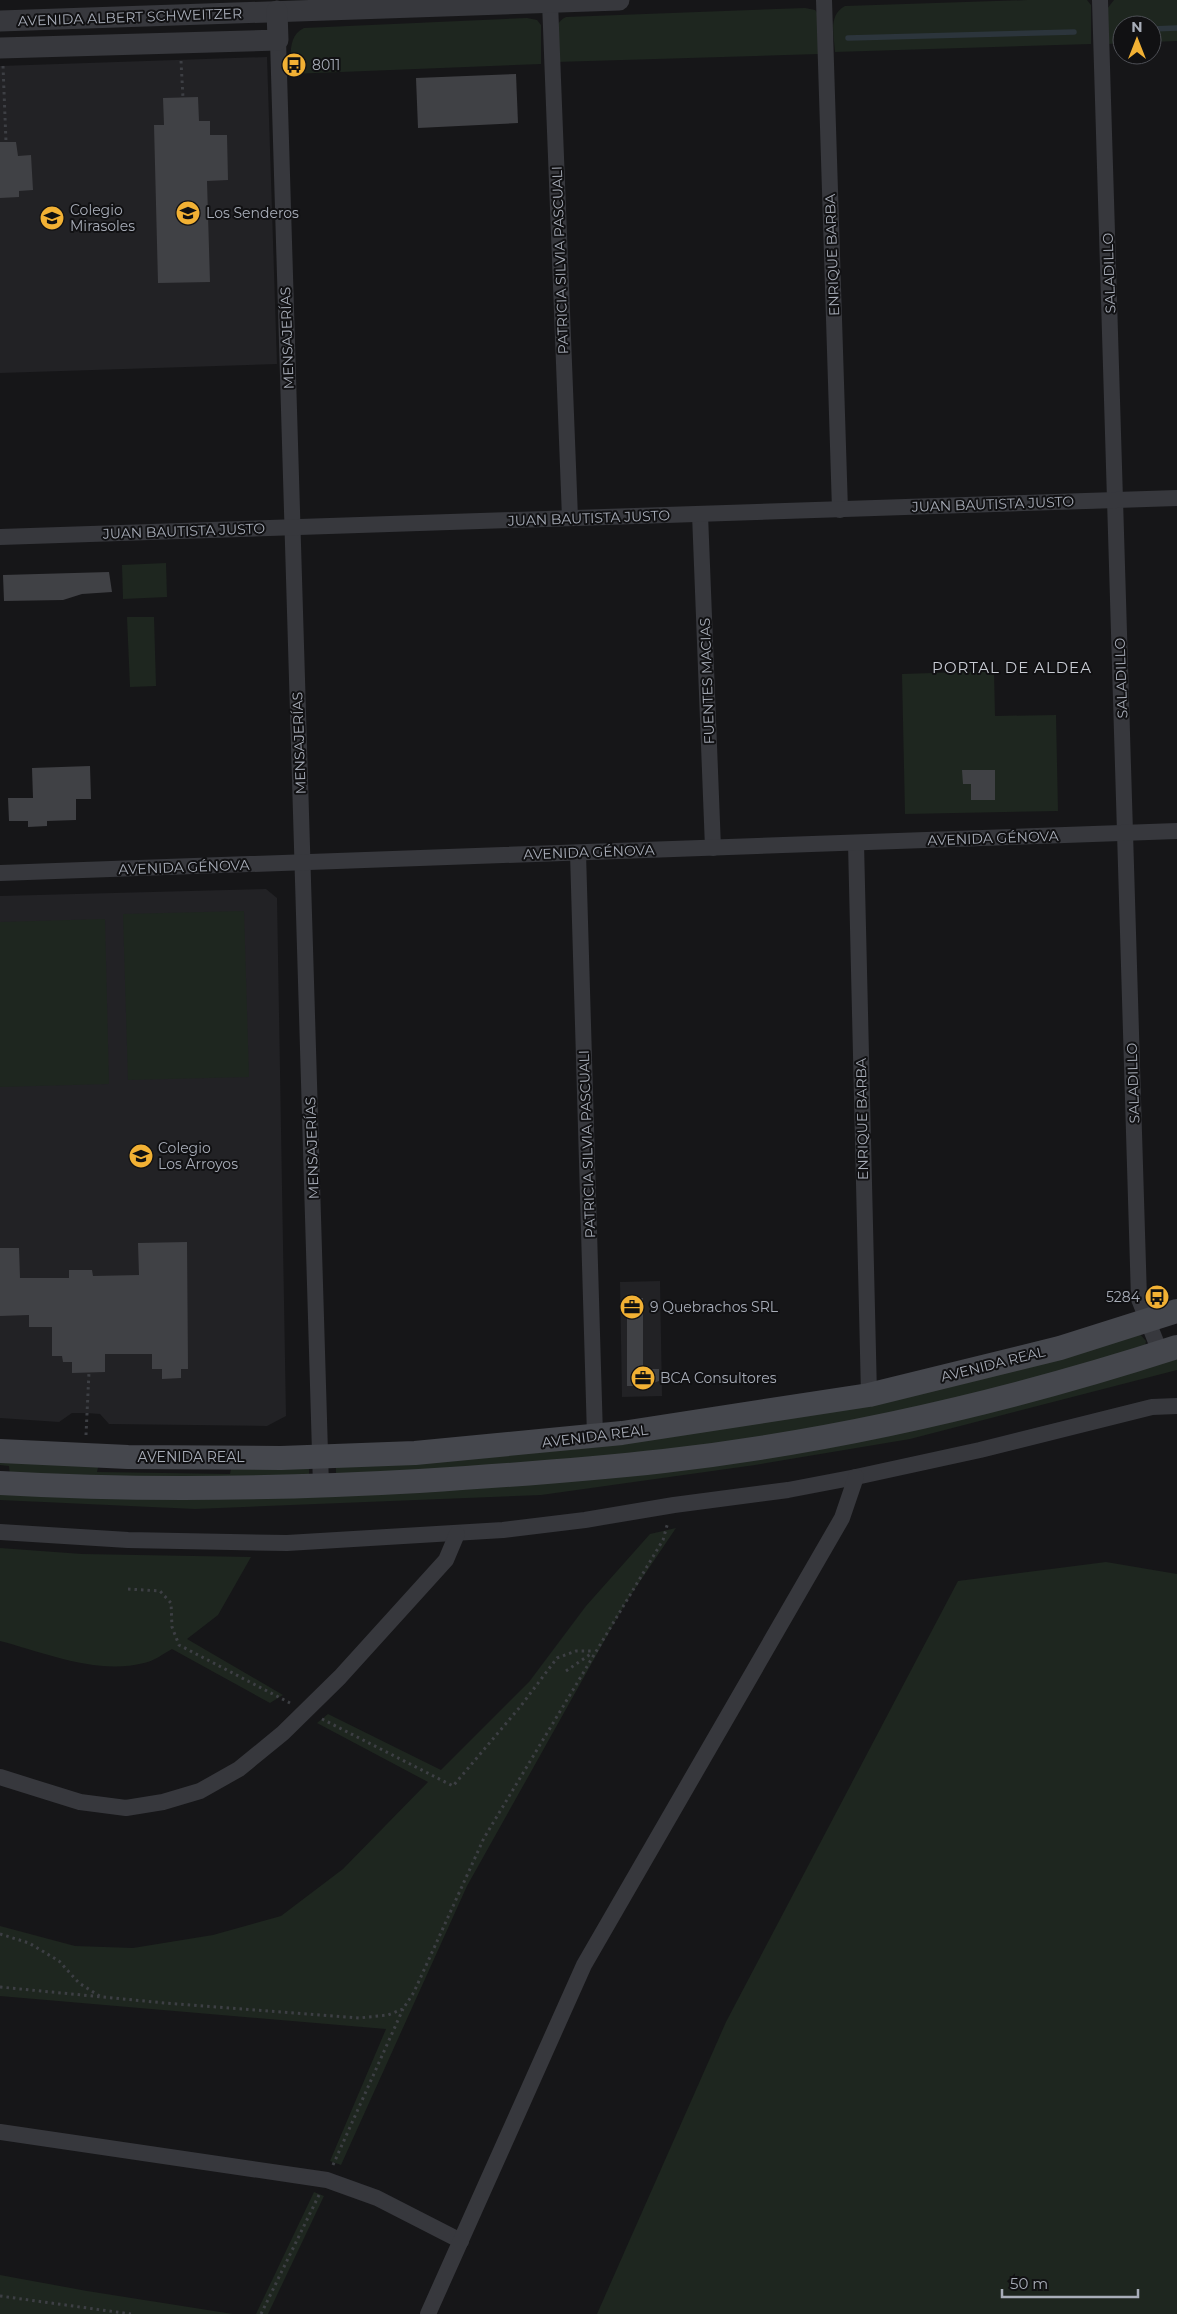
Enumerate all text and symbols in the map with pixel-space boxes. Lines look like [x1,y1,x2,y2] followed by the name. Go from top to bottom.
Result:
[18,4,242,30] street label: AVENIDA ALBERT SCHWEITZER
[1112,15,1162,65] north arrow
[1131,18,1143,36] text: N
[281,52,307,78] bus stop icon: 8011
[312,56,340,74] place label: 8011
[548,166,572,354] street label: PATRICIA SILVIA PASCUALI
[821,193,843,316] street label: ENRIQUE BARBA
[175,200,201,226] school or university icon: Los Senderos
[70,201,135,235] place label: Colegio Mirasoles
[206,204,299,222] place label: Los Senderos
[39,205,65,231] school or university icon: Colegio Mirasoles
[1099,232,1119,314] street label: SALADILLO
[276,287,298,389] street label: MENSAJERÍAS
[911,492,1075,516] street label: JUAN BAUTISTA JUSTO
[507,506,671,530] street label: JUAN BAUTISTA JUSTO
[102,519,266,543] street label: JUAN BAUTISTA JUSTO
[696,617,718,745] street label: FUENTES MACIAS
[1111,637,1131,719] street label: SALADILLO
[932,658,1092,677] district label: PORTAL DE ALDEA
[288,692,310,794] street label: MENSAJERÍAS
[927,827,1060,849] street label: AVENIDA GÉNOVA
[523,841,656,863] street label: AVENIDA GÉNOVA
[118,856,251,878] street label: AVENIDA GÉNOVA
[1123,1042,1143,1124] street label: SALADILLO
[575,1050,599,1238] street label: PATRICIA SILVIA PASCUALI
[852,1057,872,1180] street label: ENRIQUE BARBA
[301,1097,323,1199] street label: MENSAJERÍAS
[158,1139,238,1173] place label: Colegio Los Arroyos
[128,1143,154,1169] school or university icon: Colegio Los Arroyos
[1144,1284,1170,1310] bus stop icon: 5284
[1106,1288,1141,1306] place label: 5284
[619,1294,645,1320] office icon: 9 Quebrachos SRL
[650,1298,779,1316] place label: 9 Quebrachos SRL
[939,1342,1048,1386] street label: AVENIDA REAL
[630,1365,656,1391] office icon: BCA Consultores
[660,1369,777,1387] place label: BCA Consultores
[541,1420,650,1451] street label: AVENIDA REAL
[138,1448,245,1466] street label: AVENIDA REAL
[1002,2266,1138,2298] scale bar
[1010,2274,1048,2293] text: 50 m

